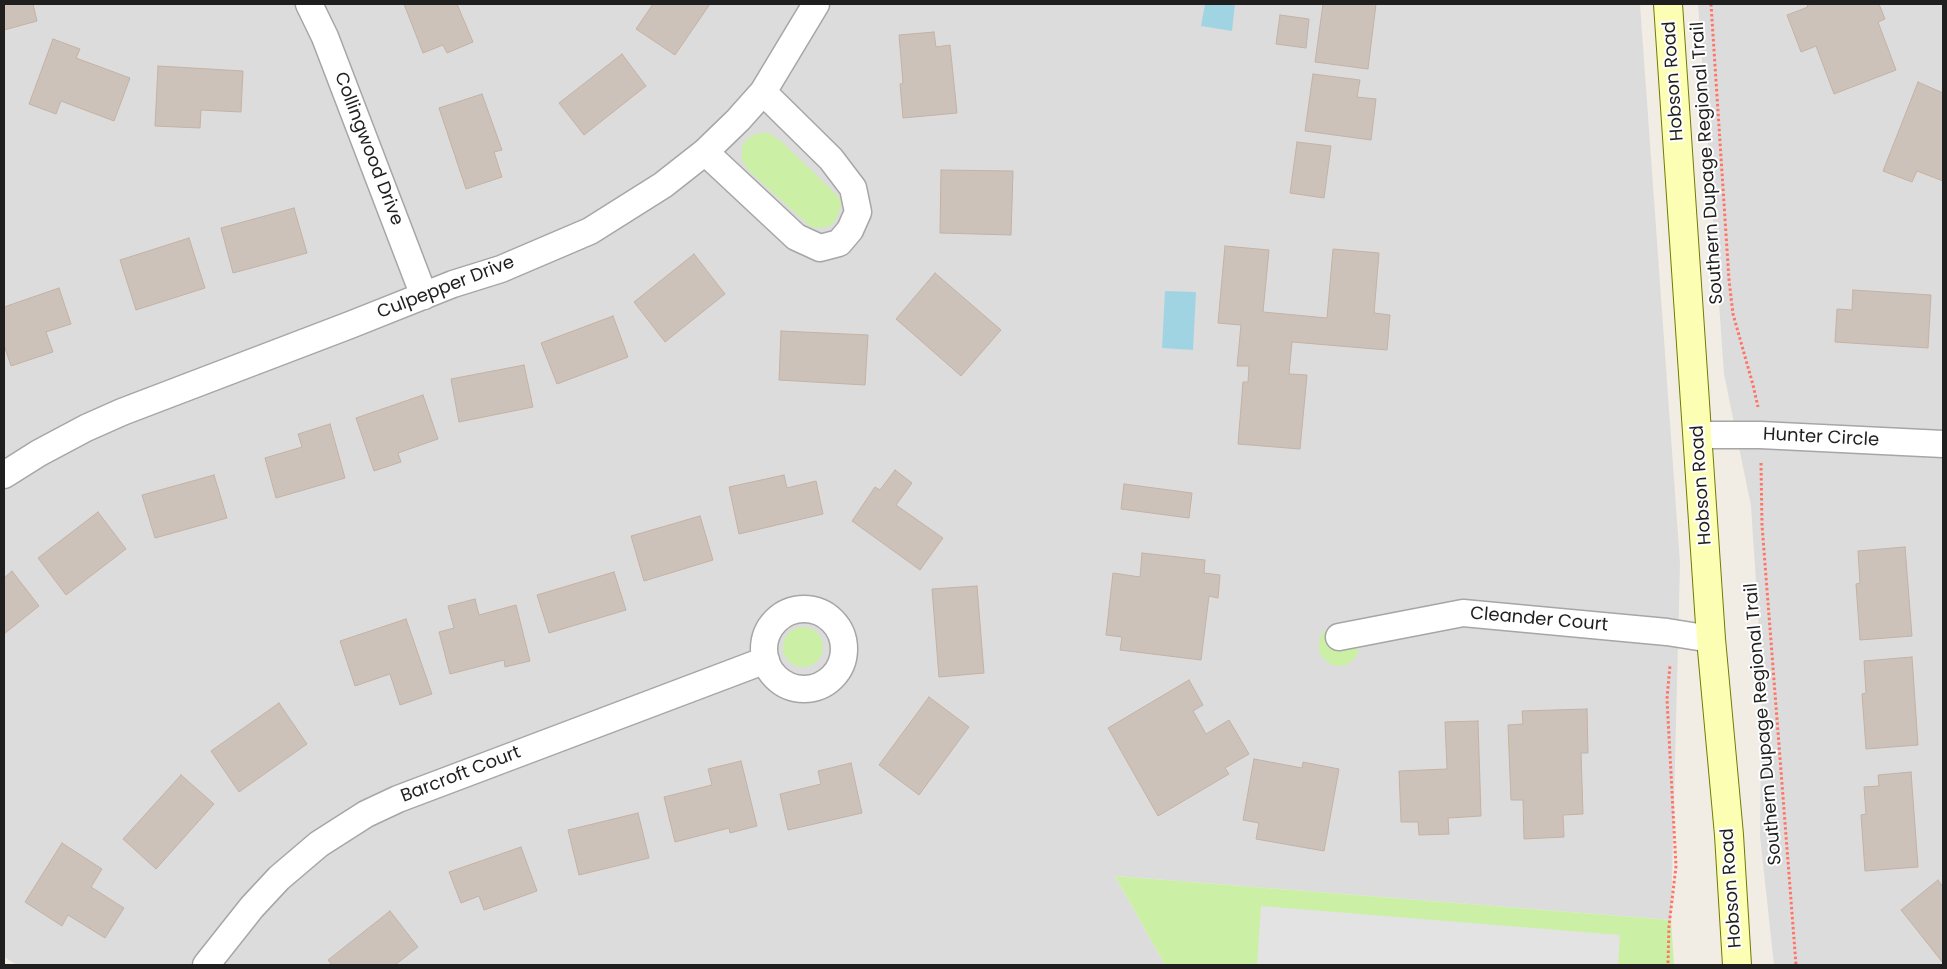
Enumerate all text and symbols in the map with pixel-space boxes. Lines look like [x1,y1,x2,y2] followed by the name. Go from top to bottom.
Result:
[1659,20,1689,142] street label: Hobson Road
[1687,21,1729,305] street label: Southern Dupage Regional Trail
[329,69,407,229] street label: Collingwood Drive
[374,252,518,324] street label: Culpepper Drive
[1687,424,1717,546] street label: Hobson Road
[1762,424,1880,452] street label: Hunter Circle
[1741,582,1787,866] street label: Southern Dupage Regional Trail
[1469,603,1609,637] street label: Cleander Court
[398,742,524,808] street label: Barcroft Court
[1717,827,1747,949] street label: Hobson Road

